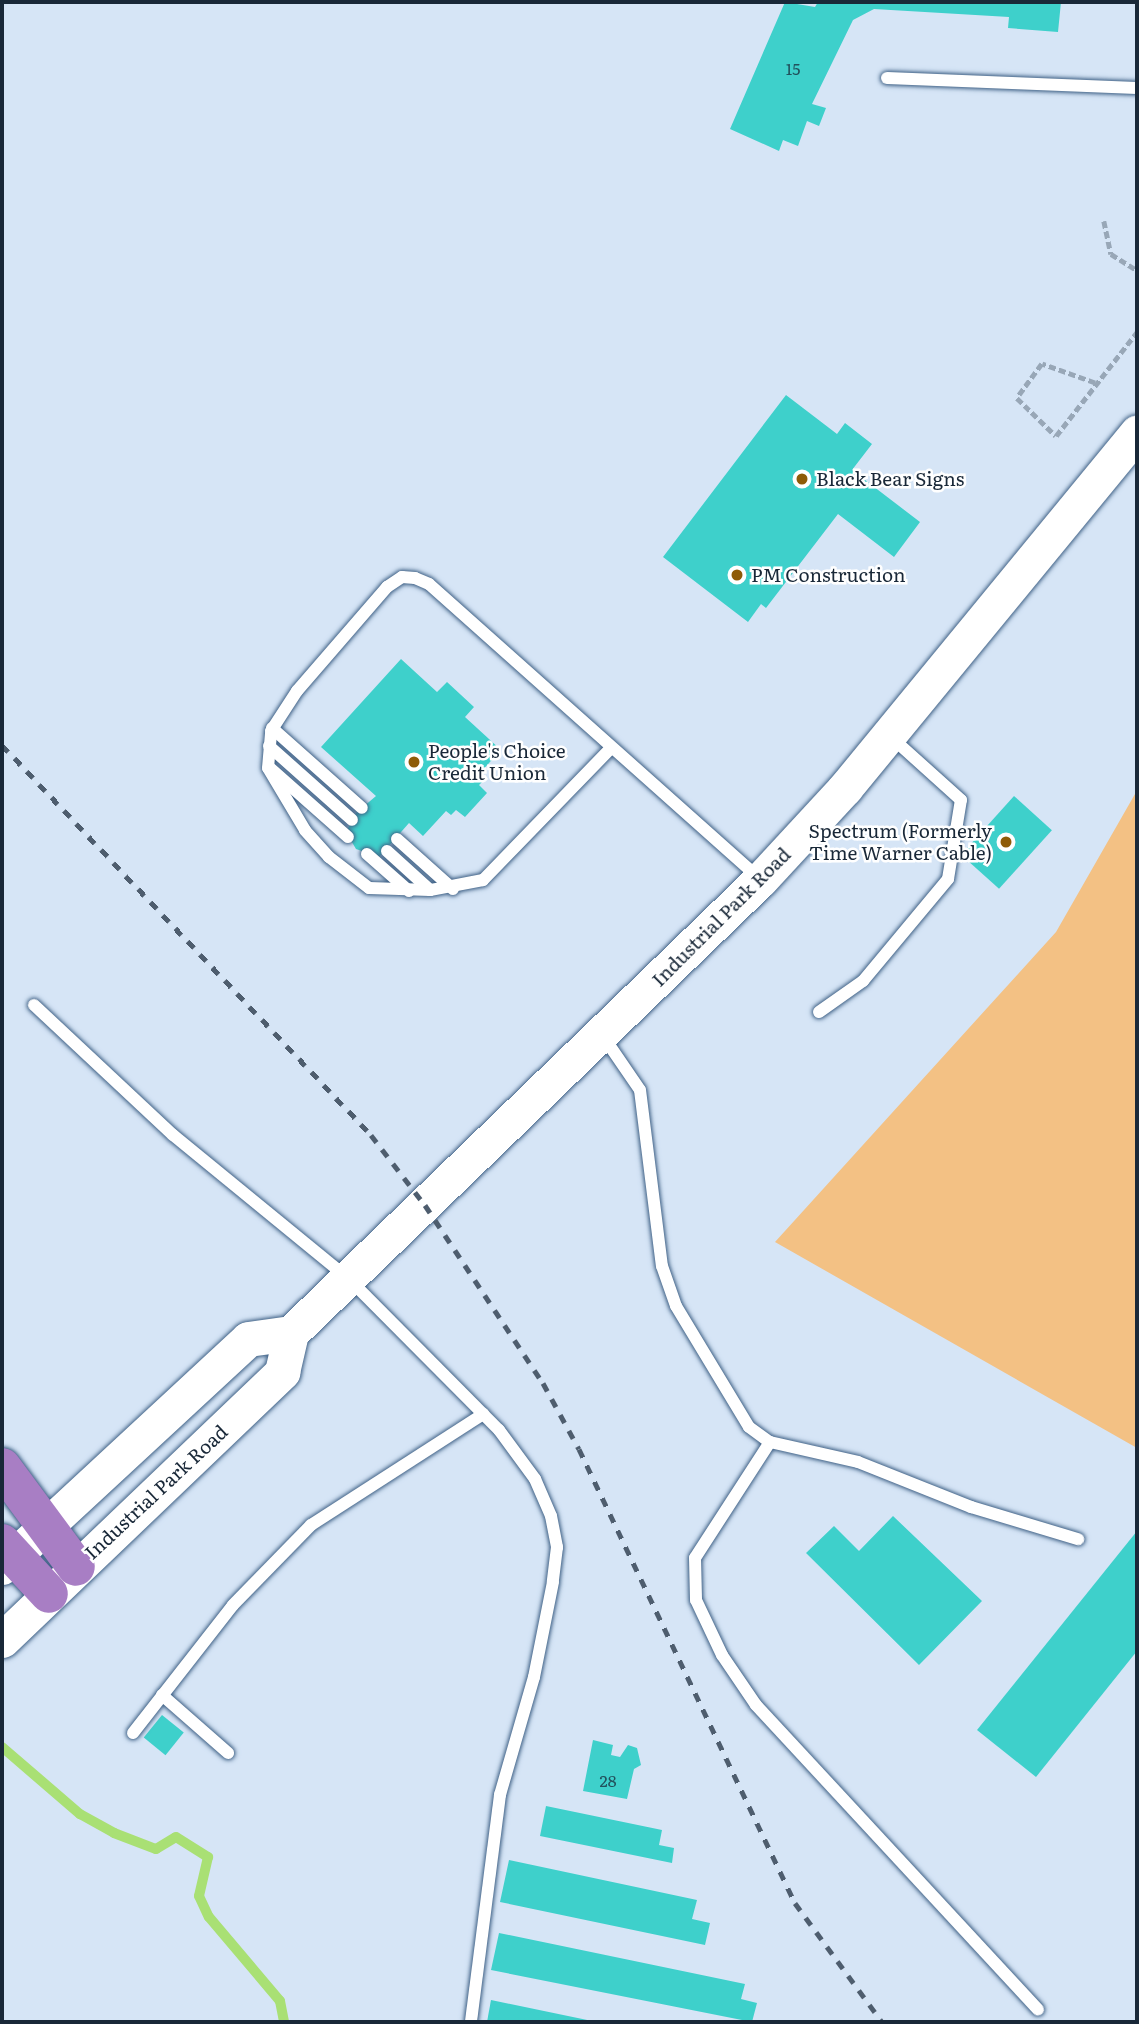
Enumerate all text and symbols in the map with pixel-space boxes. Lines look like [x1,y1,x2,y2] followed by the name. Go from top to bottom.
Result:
[786,58,800,78] house number: 15
[816,468,964,490] place label: Black Bear Signs
[794,471,810,487] marker: Black Bear Signs
[751,564,906,586] place label: PM Construction
[729,567,745,583] marker: PM Construction
[428,740,566,784] place label: People's Choice Credit Union
[406,754,422,770] marker: People's Choice Credit Union
[809,820,992,864] place label: Spectrum (Formerly Time Warner Cable)
[998,834,1014,850] marker: Spectrum (Formerly Time Warner Cable)
[647,843,795,991] street label: Industrial Park Road
[80,1420,232,1564] street label: Industrial Park Road
[600,1770,616,1790] house number: 28

